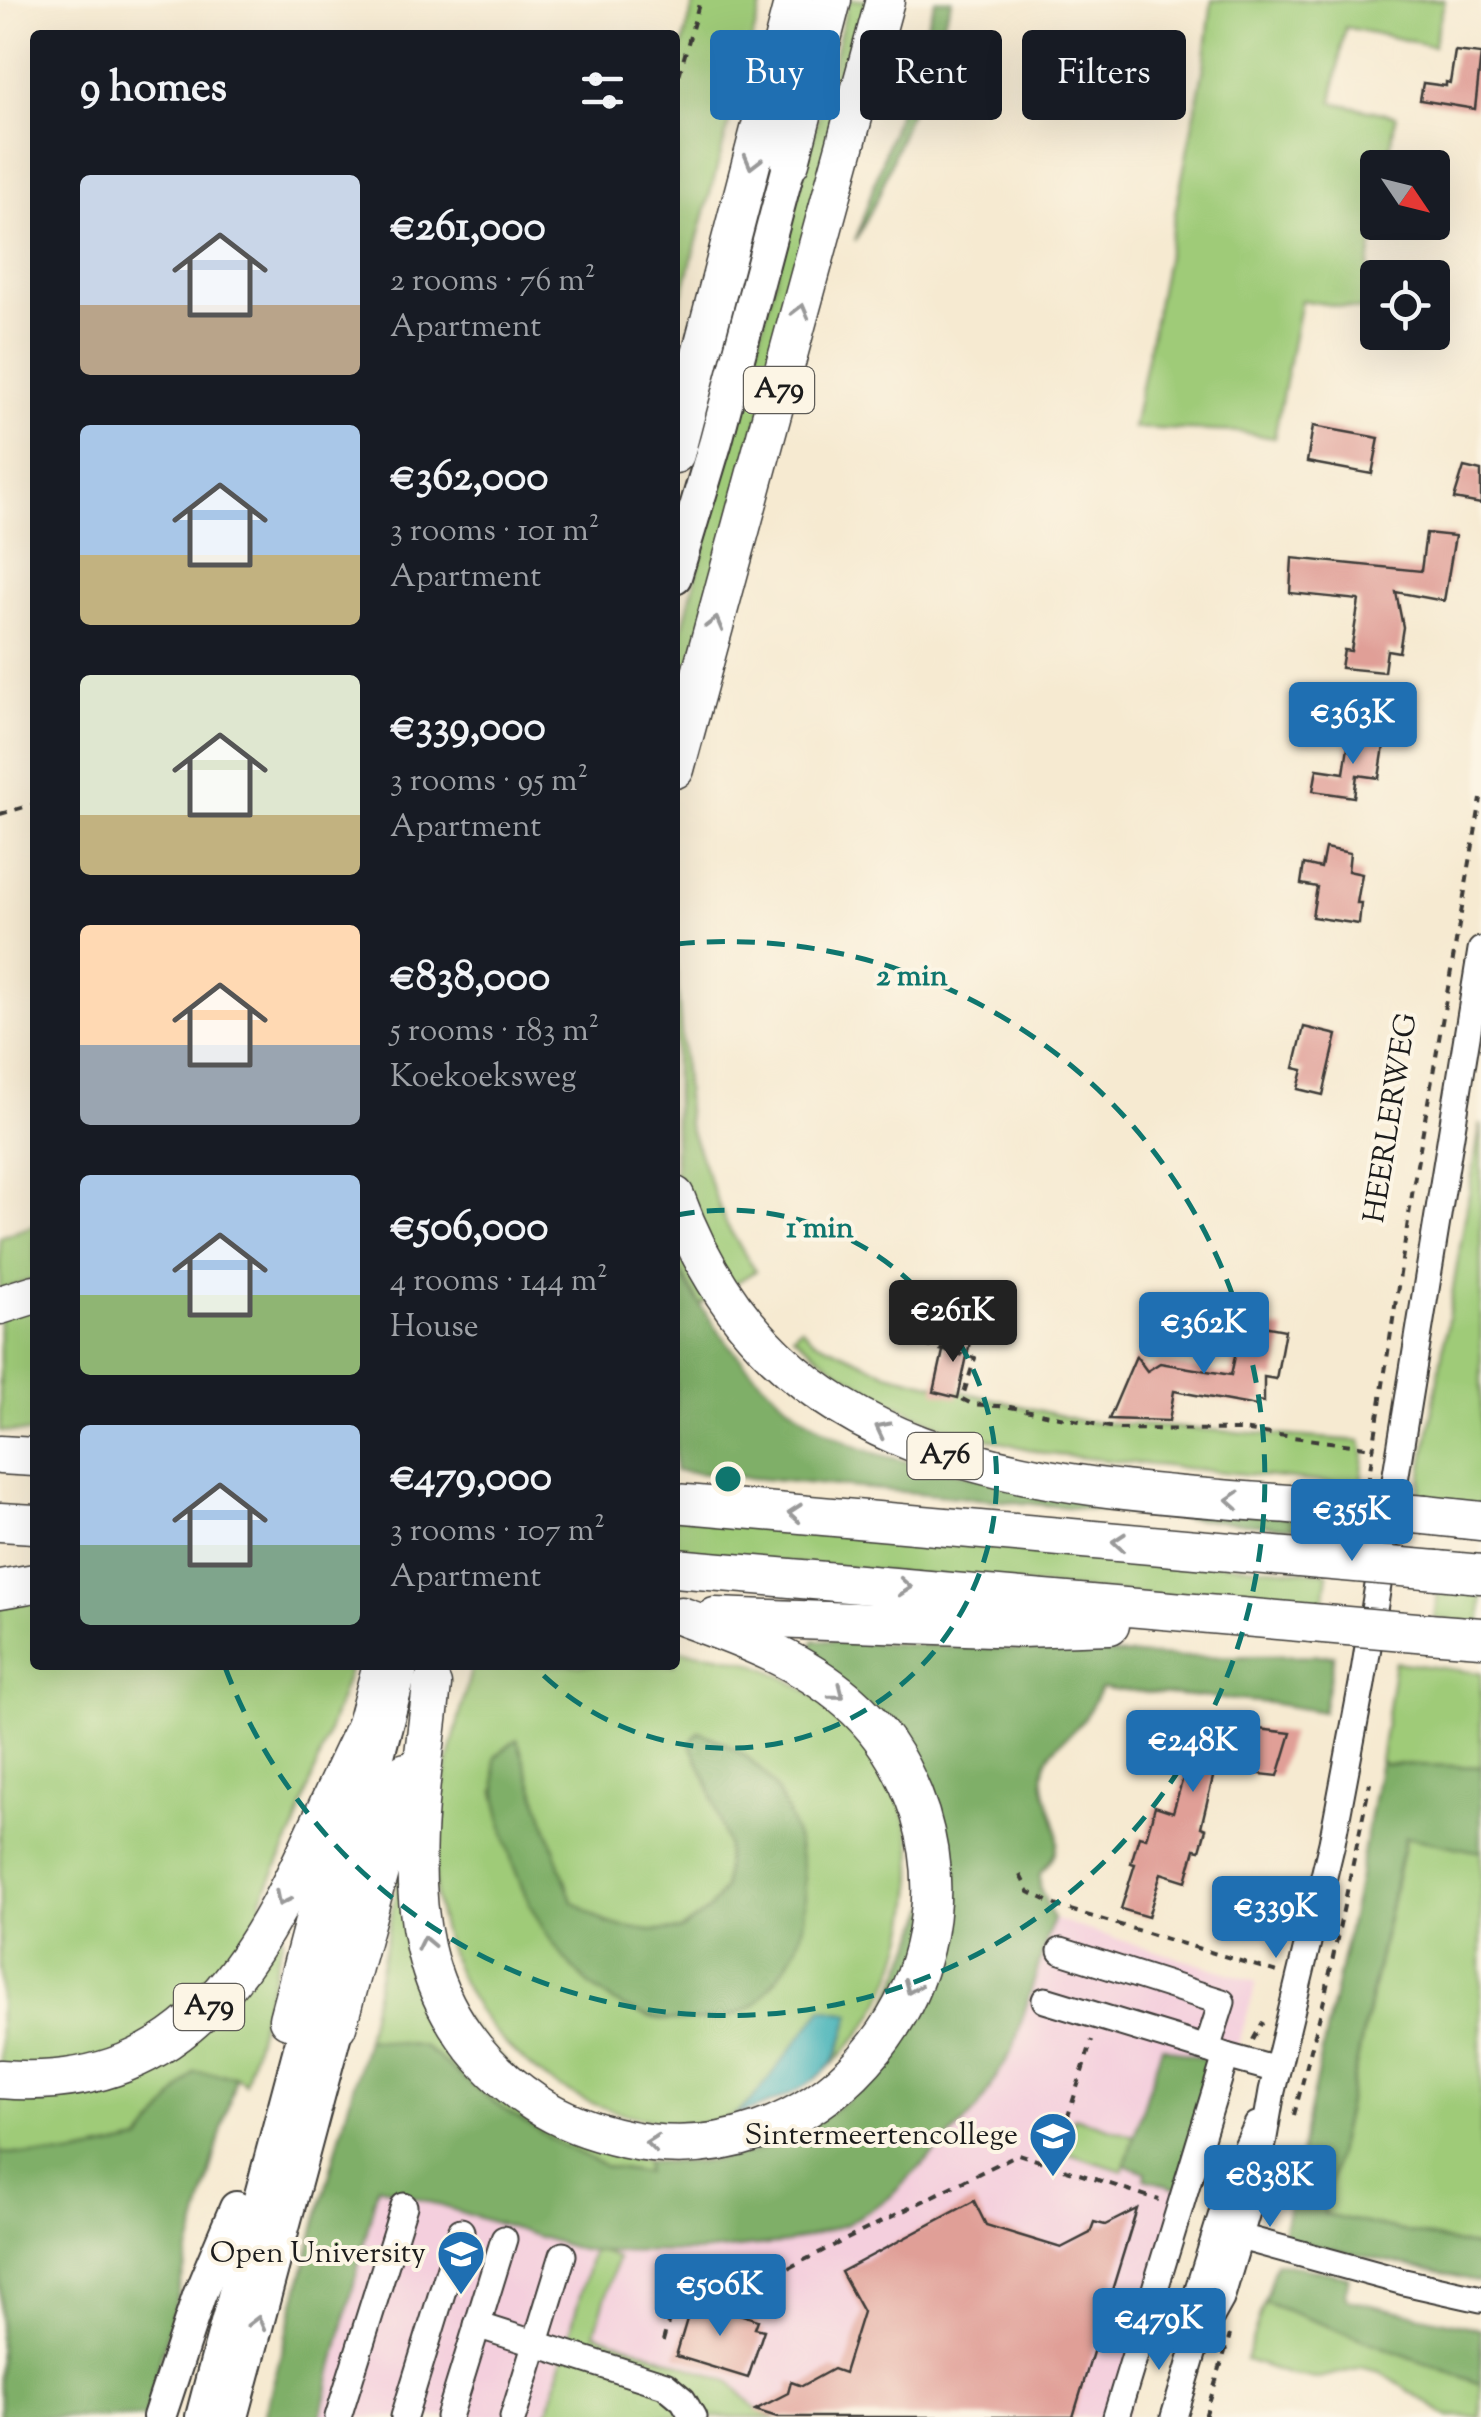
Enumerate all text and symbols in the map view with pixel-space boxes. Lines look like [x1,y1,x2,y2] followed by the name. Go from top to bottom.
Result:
[710,30,840,120] chip: Buy
[860,30,1002,120] chip: Rent
[1022,30,1186,120] chip: Filters
[80,60,227,120] text: 9 homes
[575,63,630,118] icon: filters
[1360,150,1450,240] north arrow
[1360,150,1450,350] map controls
[742,153,763,170] one-way arrow
[390,199,546,259] text: €261,000
[160,215,280,335] icon: home
[390,259,596,305] text: 2 rooms · 76 m²
[1360,260,1450,350] button: locate
[789,303,810,320] one-way arrow
[390,305,541,351] text: Apartment
[744,367,814,413] road number: A79
[390,449,548,509] text: €362,000
[160,465,280,585] icon: home
[390,509,600,555] text: 3 rooms · 101 m²
[390,555,541,601] text: Apartment
[703,617,724,634] one-way arrow
[1283,682,1423,767] pin: €363K
[1311,691,1395,737] text: €363K
[390,699,546,759] text: €339,000
[160,715,280,835] icon: home
[390,759,588,805] text: 3 rooms · 95 m²
[390,805,541,851] text: Apartment
[390,949,550,1009] text: €838,000
[876,956,948,999] text: 2 min
[160,965,280,1085] icon: home
[390,1009,599,1055] text: 5 rooms · 183 m²
[1354,1010,1430,1226] street label: HEERLERWEG
[390,1055,577,1101] text: Koekoeksweg
[390,1199,548,1259] text: €506,000
[786,1208,854,1251] text: 1 min
[160,1215,280,1335] icon: home
[390,1259,608,1305] text: 4 rooms · 144 m²
[883,1280,1023,1365] pin: €261K
[911,1289,995,1335] text: €261K
[1134,1292,1274,1377] pin: €362K
[1161,1301,1247,1347] text: €362K
[390,1305,479,1351] text: House
[875,1422,893,1442] one-way arrow
[908,1433,982,1479] road number: A76
[390,1449,552,1509] text: €479,000
[710,1461,746,1497] centre of rings
[160,1465,280,1585] icon: home
[1282,1479,1422,1564] pin: €355K
[1313,1488,1391,1534] text: €355K
[1224,1489,1240,1511] one-way arrow
[787,1502,803,1524] one-way arrow
[390,1509,605,1555] text: 3 rooms · 107 m²
[1111,1531,1127,1553] one-way arrow
[390,1555,541,1601] text: Apartment
[898,1576,914,1598] one-way arrow
[827,1682,845,1699] one-way arrow
[1123,1710,1263,1795] pin: €248K
[1148,1719,1238,1765] text: €248K
[1206,1876,1346,1961] pin: €339K
[1234,1885,1318,1931] text: €339K
[275,1889,295,1907] one-way arrow
[416,1935,437,1952] one-way arrow
[903,1976,923,1994] one-way arrow
[174,1984,244,2030] road number: A79
[1027,2110,1079,2178] school or university icon: Sintermeertencollege
[745,2115,1018,2158] place label: Sintermeertencollege
[643,2132,659,2154] one-way arrow
[1200,2145,1340,2230] pin: €838K
[1226,2154,1314,2200] text: €838K
[435,2228,487,2296] school or university icon: Open University
[210,2233,426,2276] place label: Open University
[650,2254,790,2339] pin: €506K
[677,2263,763,2309] text: €506K
[1089,2288,1229,2373] pin: €479K
[1115,2297,1203,2343] text: €479K
[246,2315,267,2332] one-way arrow

